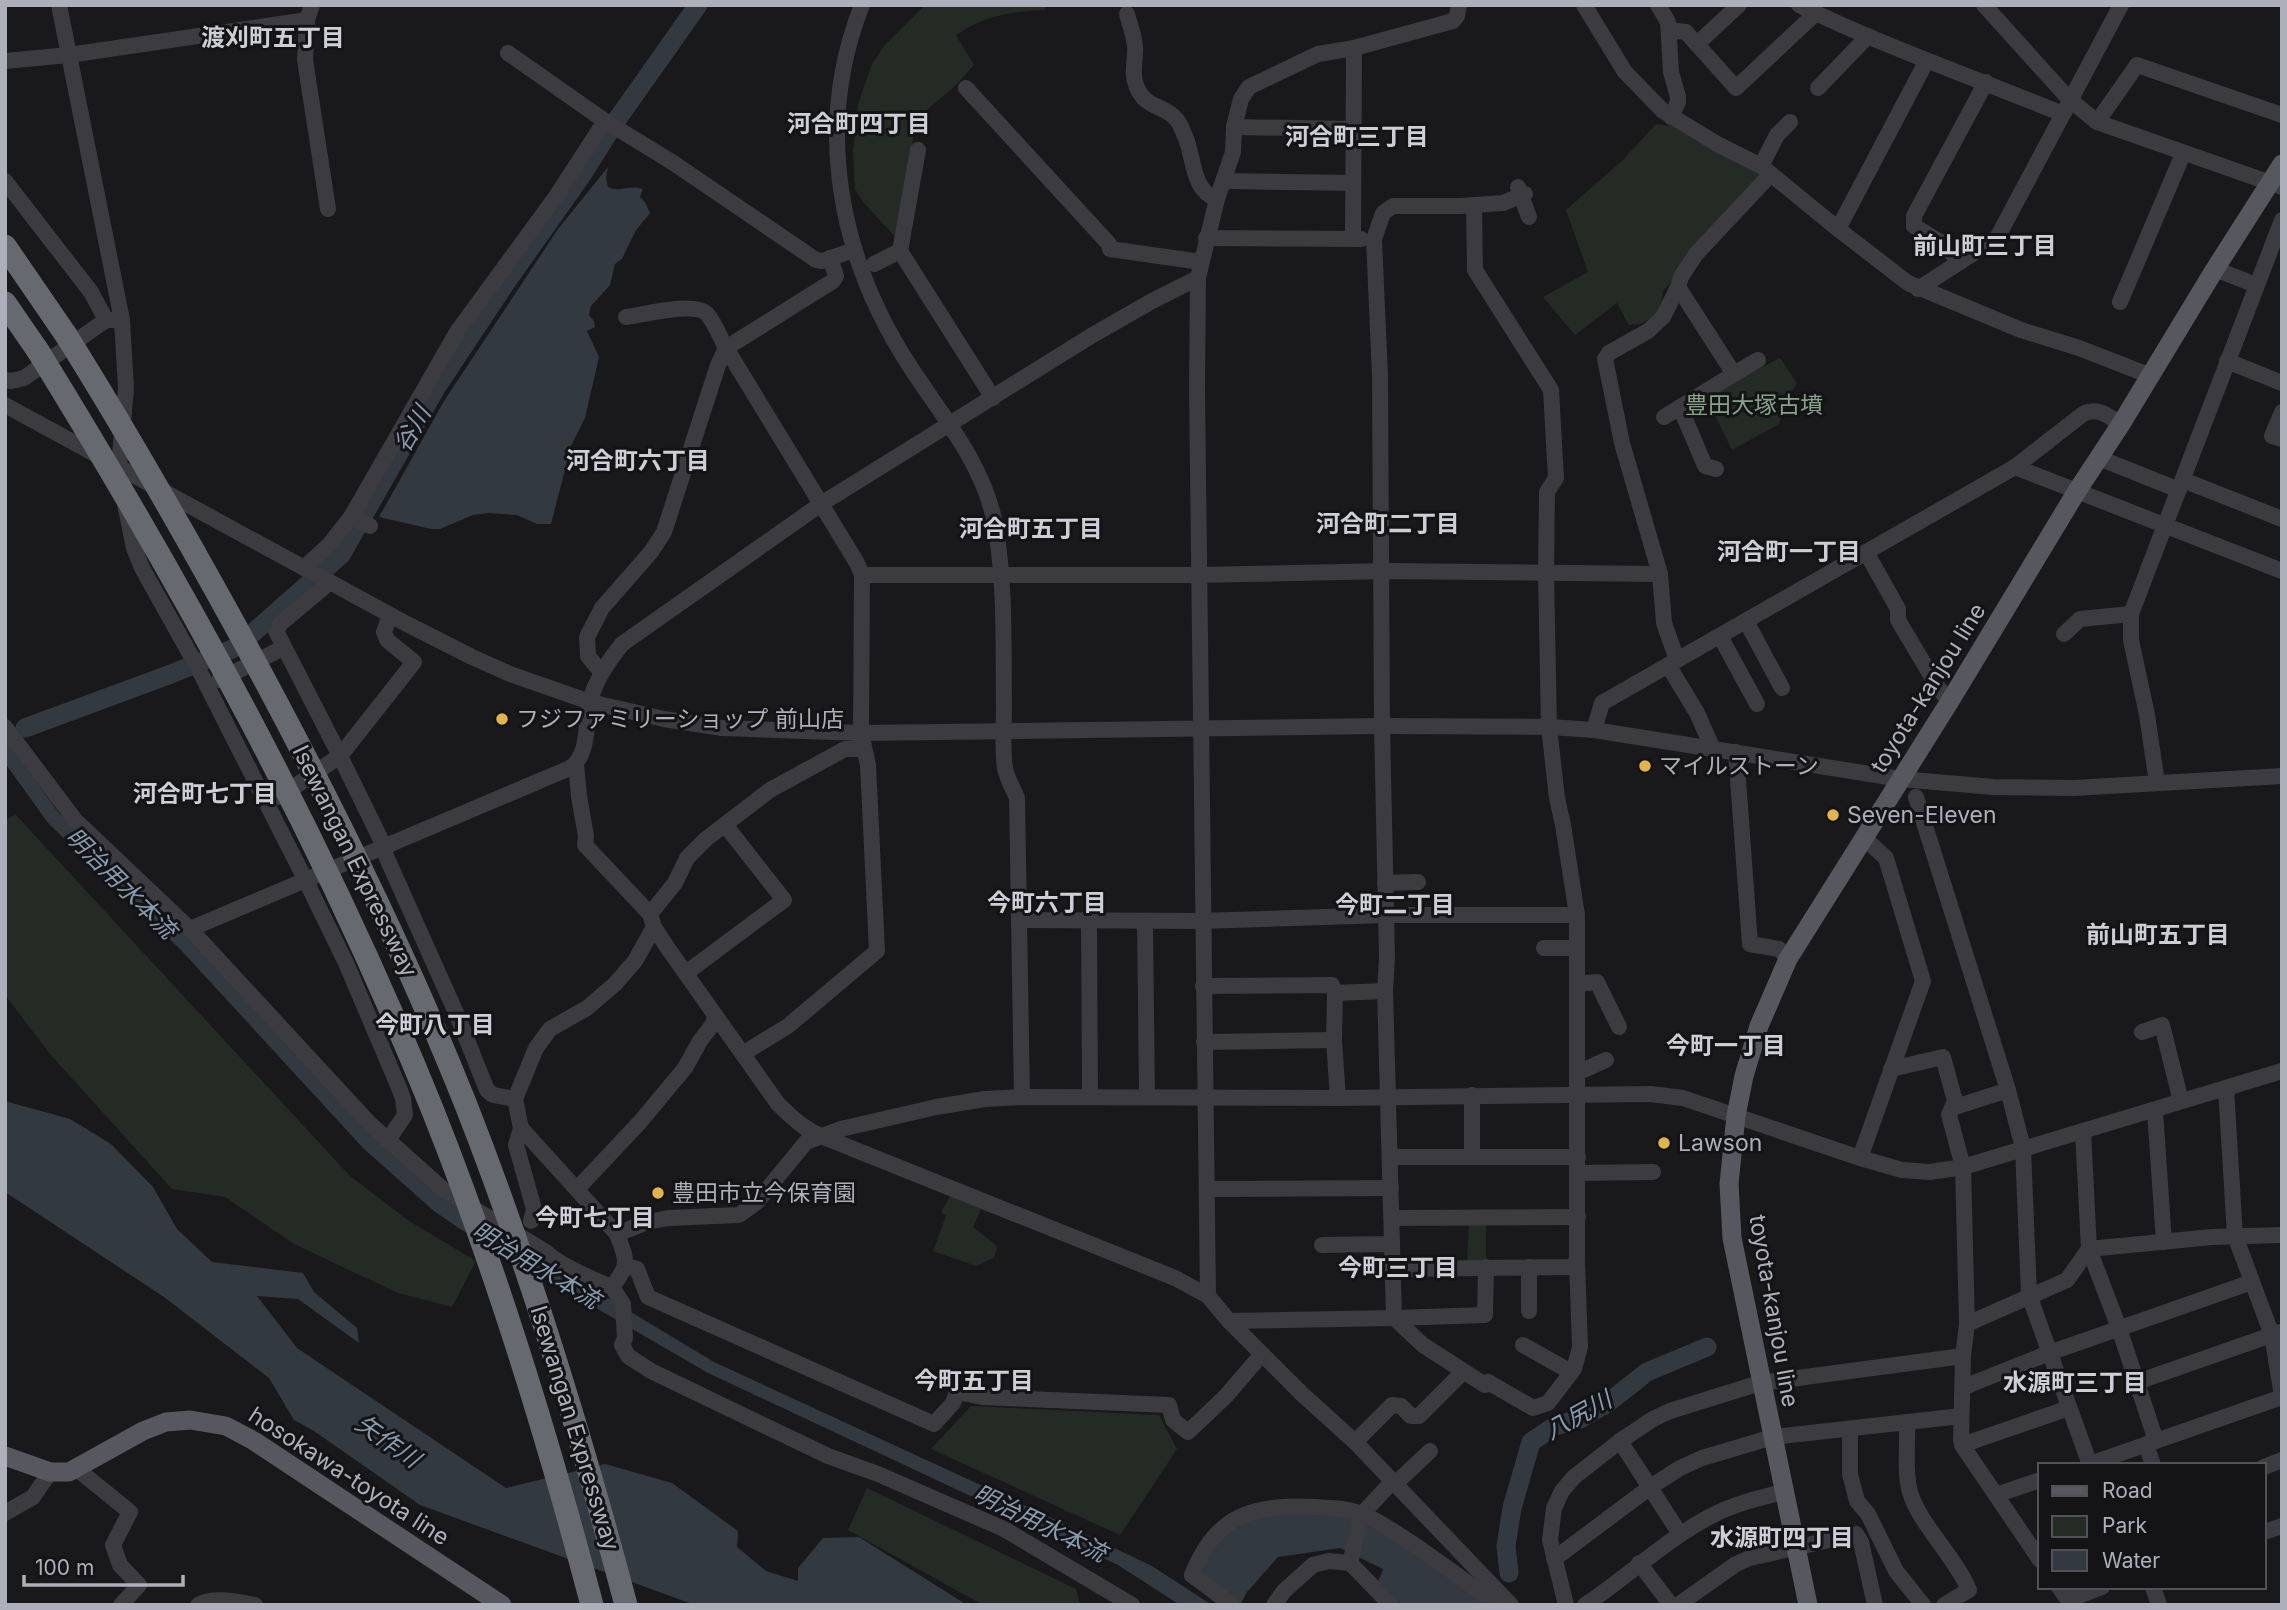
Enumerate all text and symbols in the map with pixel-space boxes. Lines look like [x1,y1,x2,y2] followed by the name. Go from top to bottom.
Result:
[201,23,345,52] district label: 渡刈町五丁目
[787,109,931,138] district label: 河合町四丁目
[1285,122,1429,151] district label: 河合町三丁目
[1913,231,2057,260] district label: 前山町三丁目
[1685,391,1823,419] park label: 豊田大塚古墳
[387,398,438,457] water label: 谷川
[566,446,710,475] district label: 河合町六丁目
[1316,509,1460,538] district label: 河合町二丁目
[959,514,1103,543] district label: 河合町五丁目
[1717,537,1861,566] district label: 河合町一丁目
[1865,598,1991,778] street label: toyota-kanjou line
[516,705,844,733] place label: フジファミリーショップ 前山店
[494,711,510,727] marker: フジファミリーショップ 前山店
[287,740,423,982] street label: Isewangan Expressway
[1659,752,1819,780] place label: マイルストーン
[1637,758,1653,774] marker: マイルストーン
[133,779,277,808] district label: 河合町七丁目
[1847,801,1997,829] place label: Seven-Eleven
[1825,807,1841,823] marker: Seven-Eleven
[60,822,185,947] water label: 明治用水本流
[987,888,1107,917] district label: 今町六丁目
[1335,890,1455,919] district label: 今町二丁目
[2086,920,2230,949] district label: 前山町五丁目
[375,1010,495,1039] district label: 今町八丁目
[1666,1031,1786,1060] district label: 今町一丁目
[1678,1129,1762,1157] place label: Lawson
[1656,1135,1672,1151] marker: Lawson
[672,1179,856,1207] place label: 豊田市立今保育園
[650,1185,666,1201] marker: 豊田市立今保育園
[535,1203,655,1232] district label: 今町七丁目
[1743,1213,1805,1409] street label: toyota-kanjou line
[467,1215,609,1317] water label: 明治用水本流
[1338,1253,1458,1282] district label: 今町三丁目
[524,1302,626,1554] street label: Isewangan Expressway
[914,1366,1034,1395] district label: 今町五丁目
[2003,1368,2147,1397] district label: 水源町三丁目
[1539,1383,1619,1445] water label: 八尻川
[244,1401,454,1551] street label: hosokawa-toyota line
[350,1408,428,1475] water label: 矢作川
[2038,1463,2266,1589] legend
[969,1478,1115,1569] water label: 明治用水本流
[2102,1478,2153,1503] text: Road
[2102,1513,2147,1538] text: Park
[1710,1523,1854,1552] district label: 水源町四丁目
[24,1544,184,1588] scale bar
[2102,1548,2160,1573] text: Water
[35,1555,94,1580] text: 100 m

